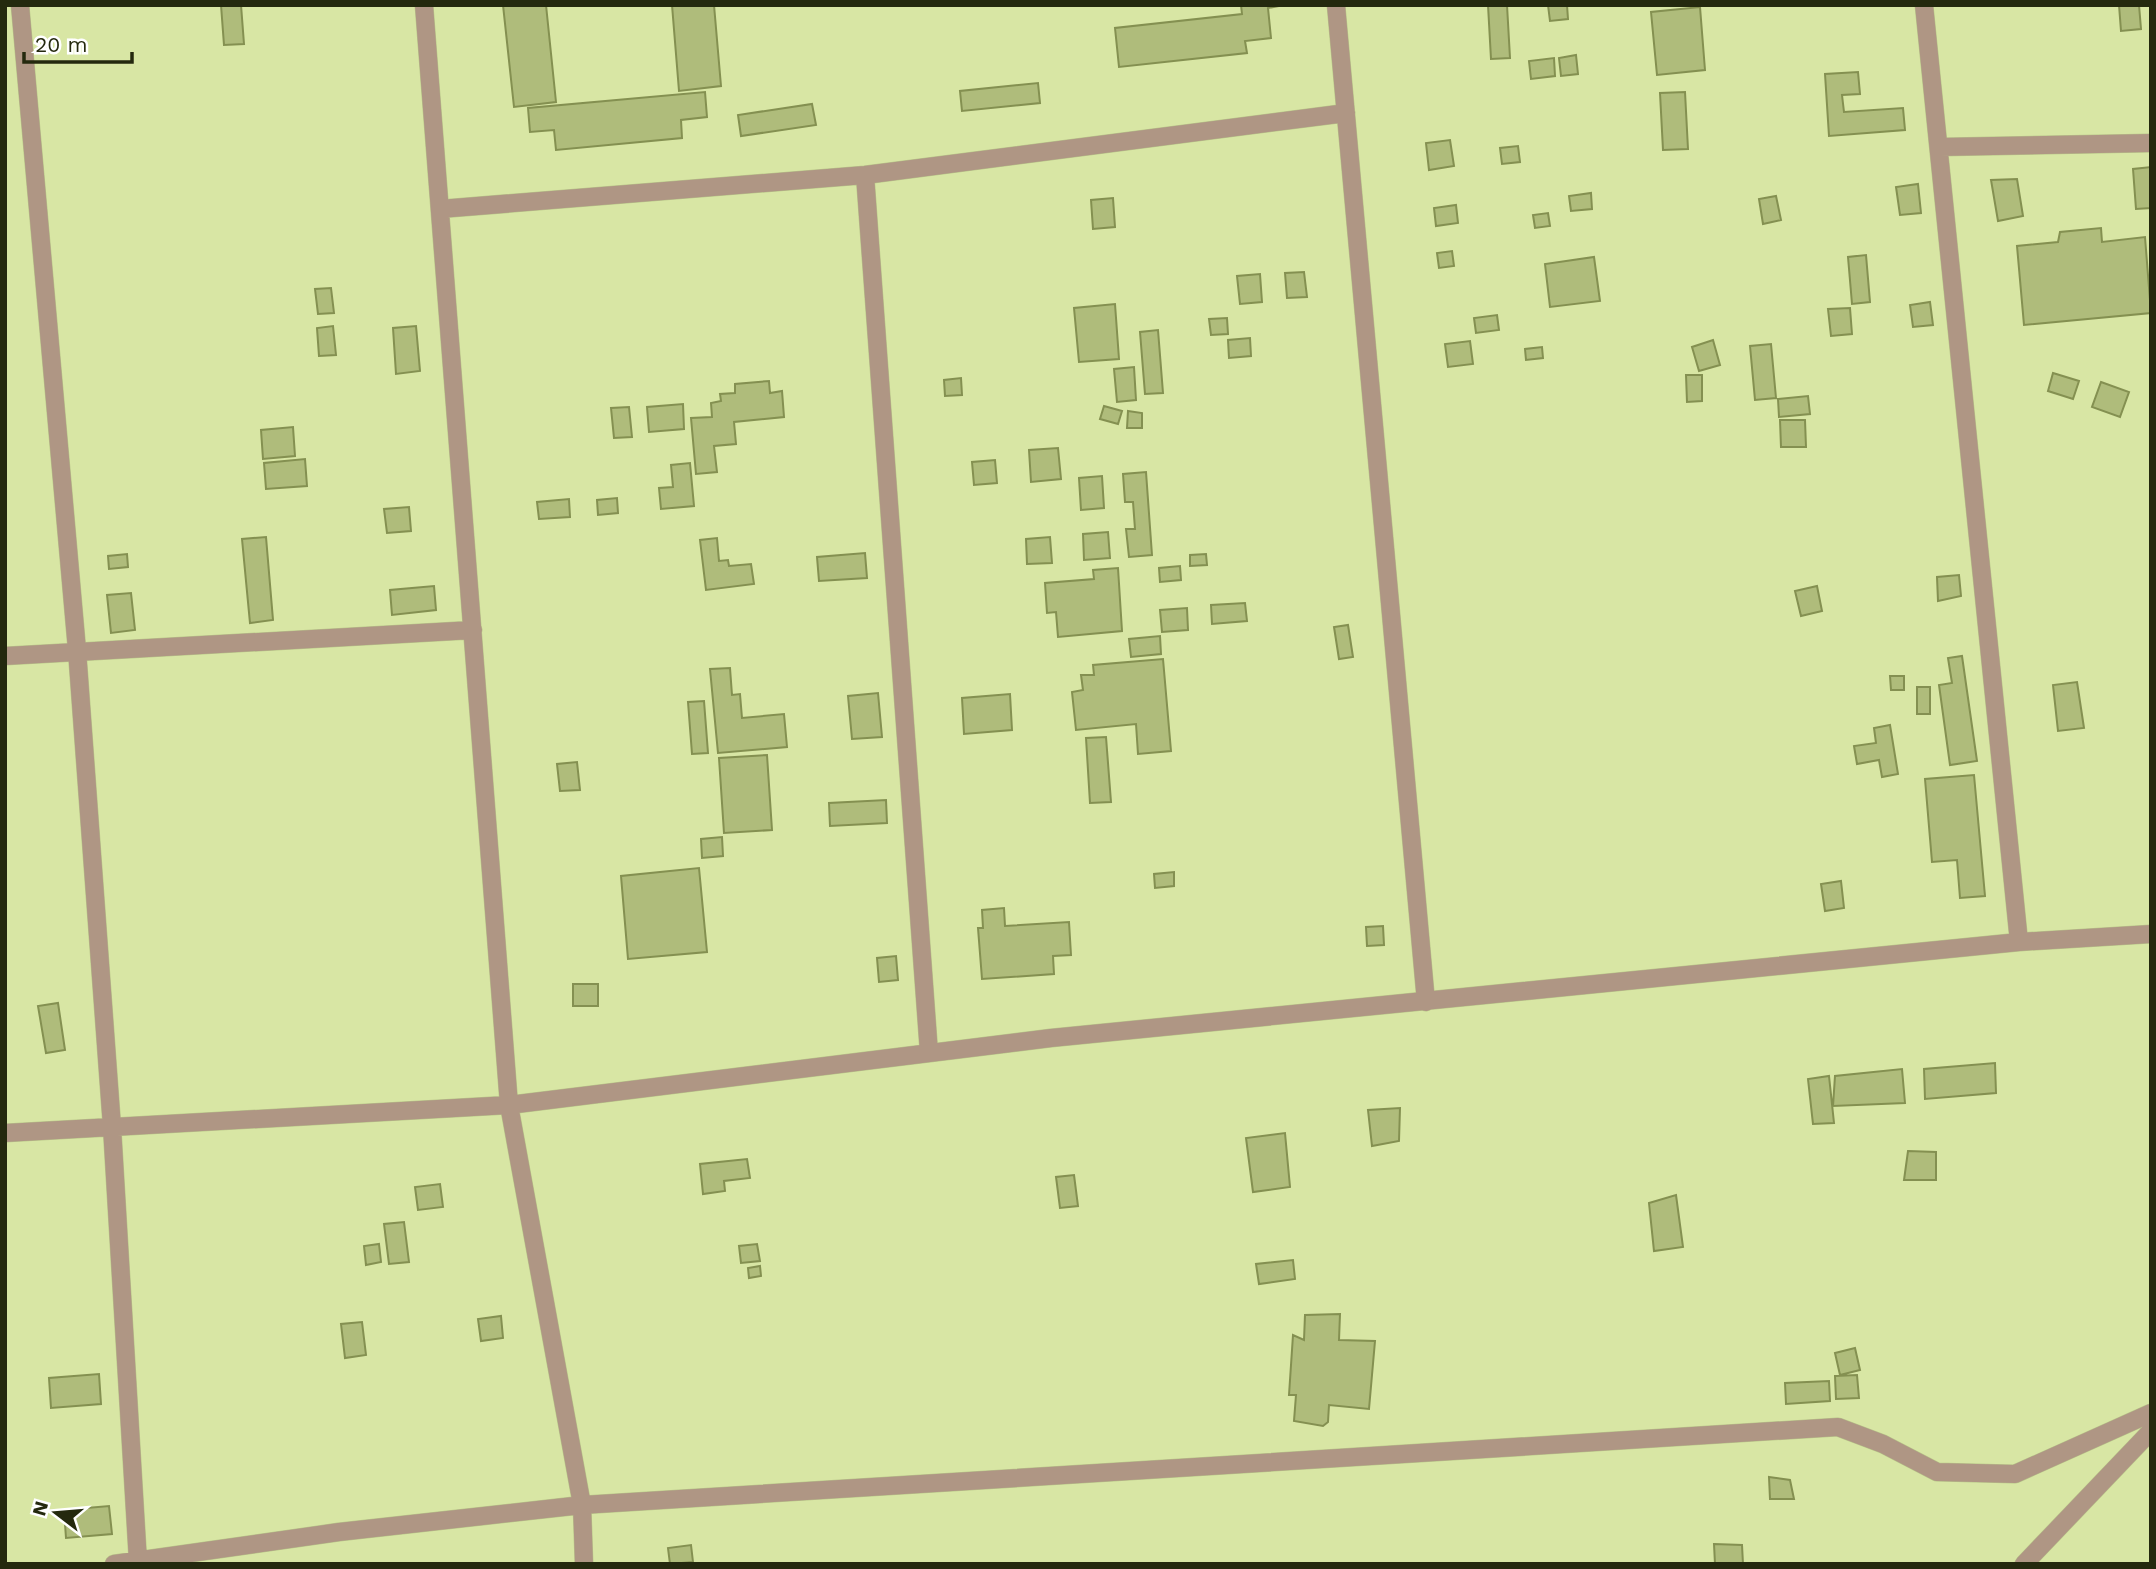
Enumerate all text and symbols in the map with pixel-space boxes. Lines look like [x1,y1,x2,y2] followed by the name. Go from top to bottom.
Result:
[24,21,133,65] scale bar
[35,32,87,57] text: 20 m
[21,1478,91,1548] north arrow
[27,1499,53,1518] text: N

